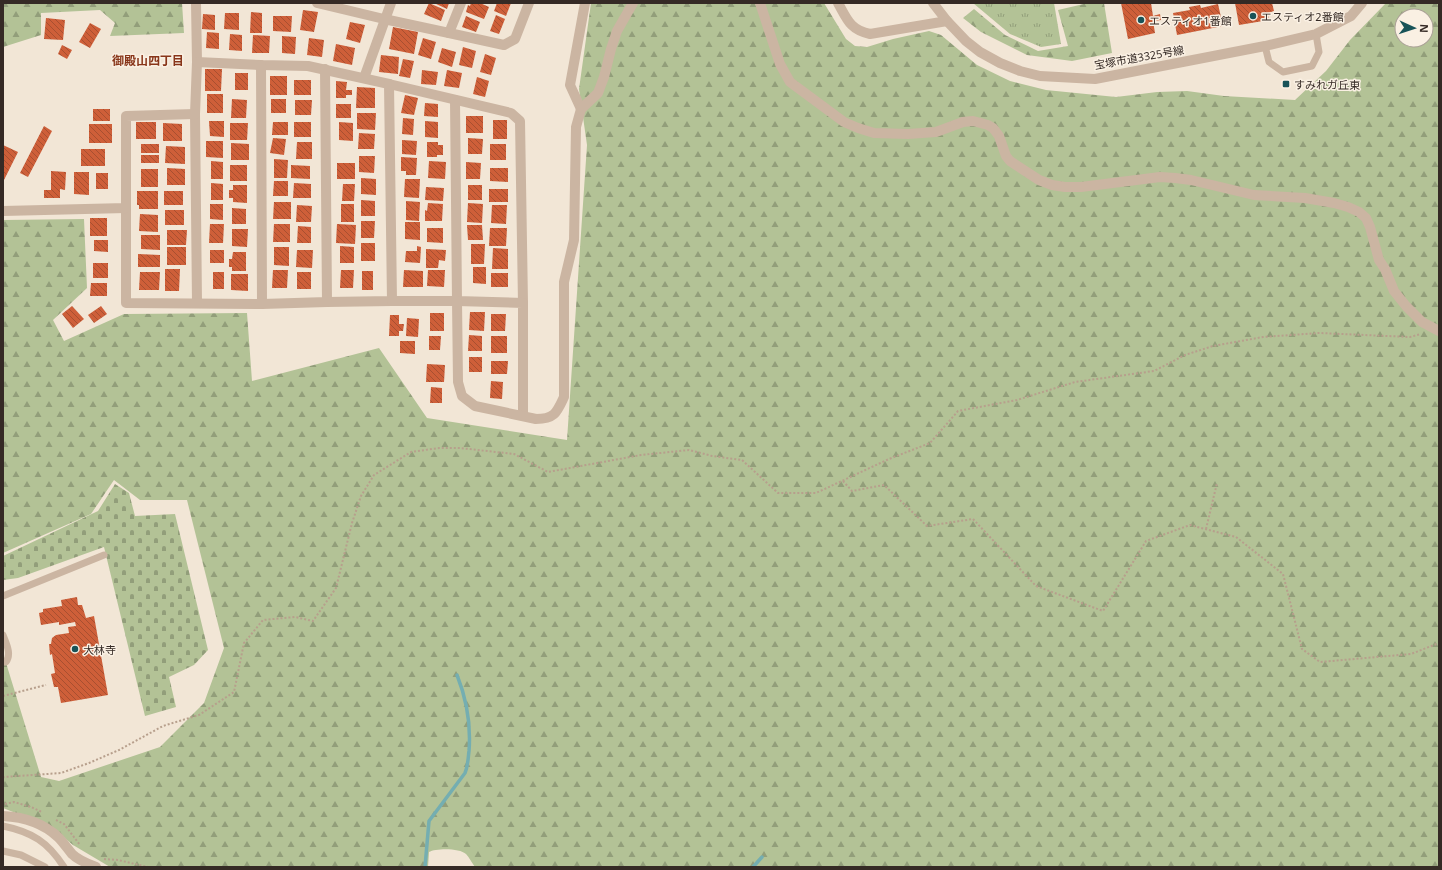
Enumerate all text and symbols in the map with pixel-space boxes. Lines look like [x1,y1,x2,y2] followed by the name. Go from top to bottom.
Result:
[1394,8,1434,48] north arrow
[1261,9,1344,24] place label: エスティオ2番館
[1248,11,1258,21] marker: エスティオ2番館
[1149,13,1232,28] place label: エスティオ1番館
[1136,15,1146,25] marker: エスティオ1番館
[1417,24,1432,33] text: N
[1093,42,1185,72] street label: 宝塚市道3325号線
[112,52,184,69] district label: 御殿山四丁目
[1294,77,1360,92] place label: すみれガ丘東
[1281,79,1291,89] marker: すみれガ丘東
[83,642,116,657] place label: 大林寺
[70,644,80,654] marker: 大林寺

